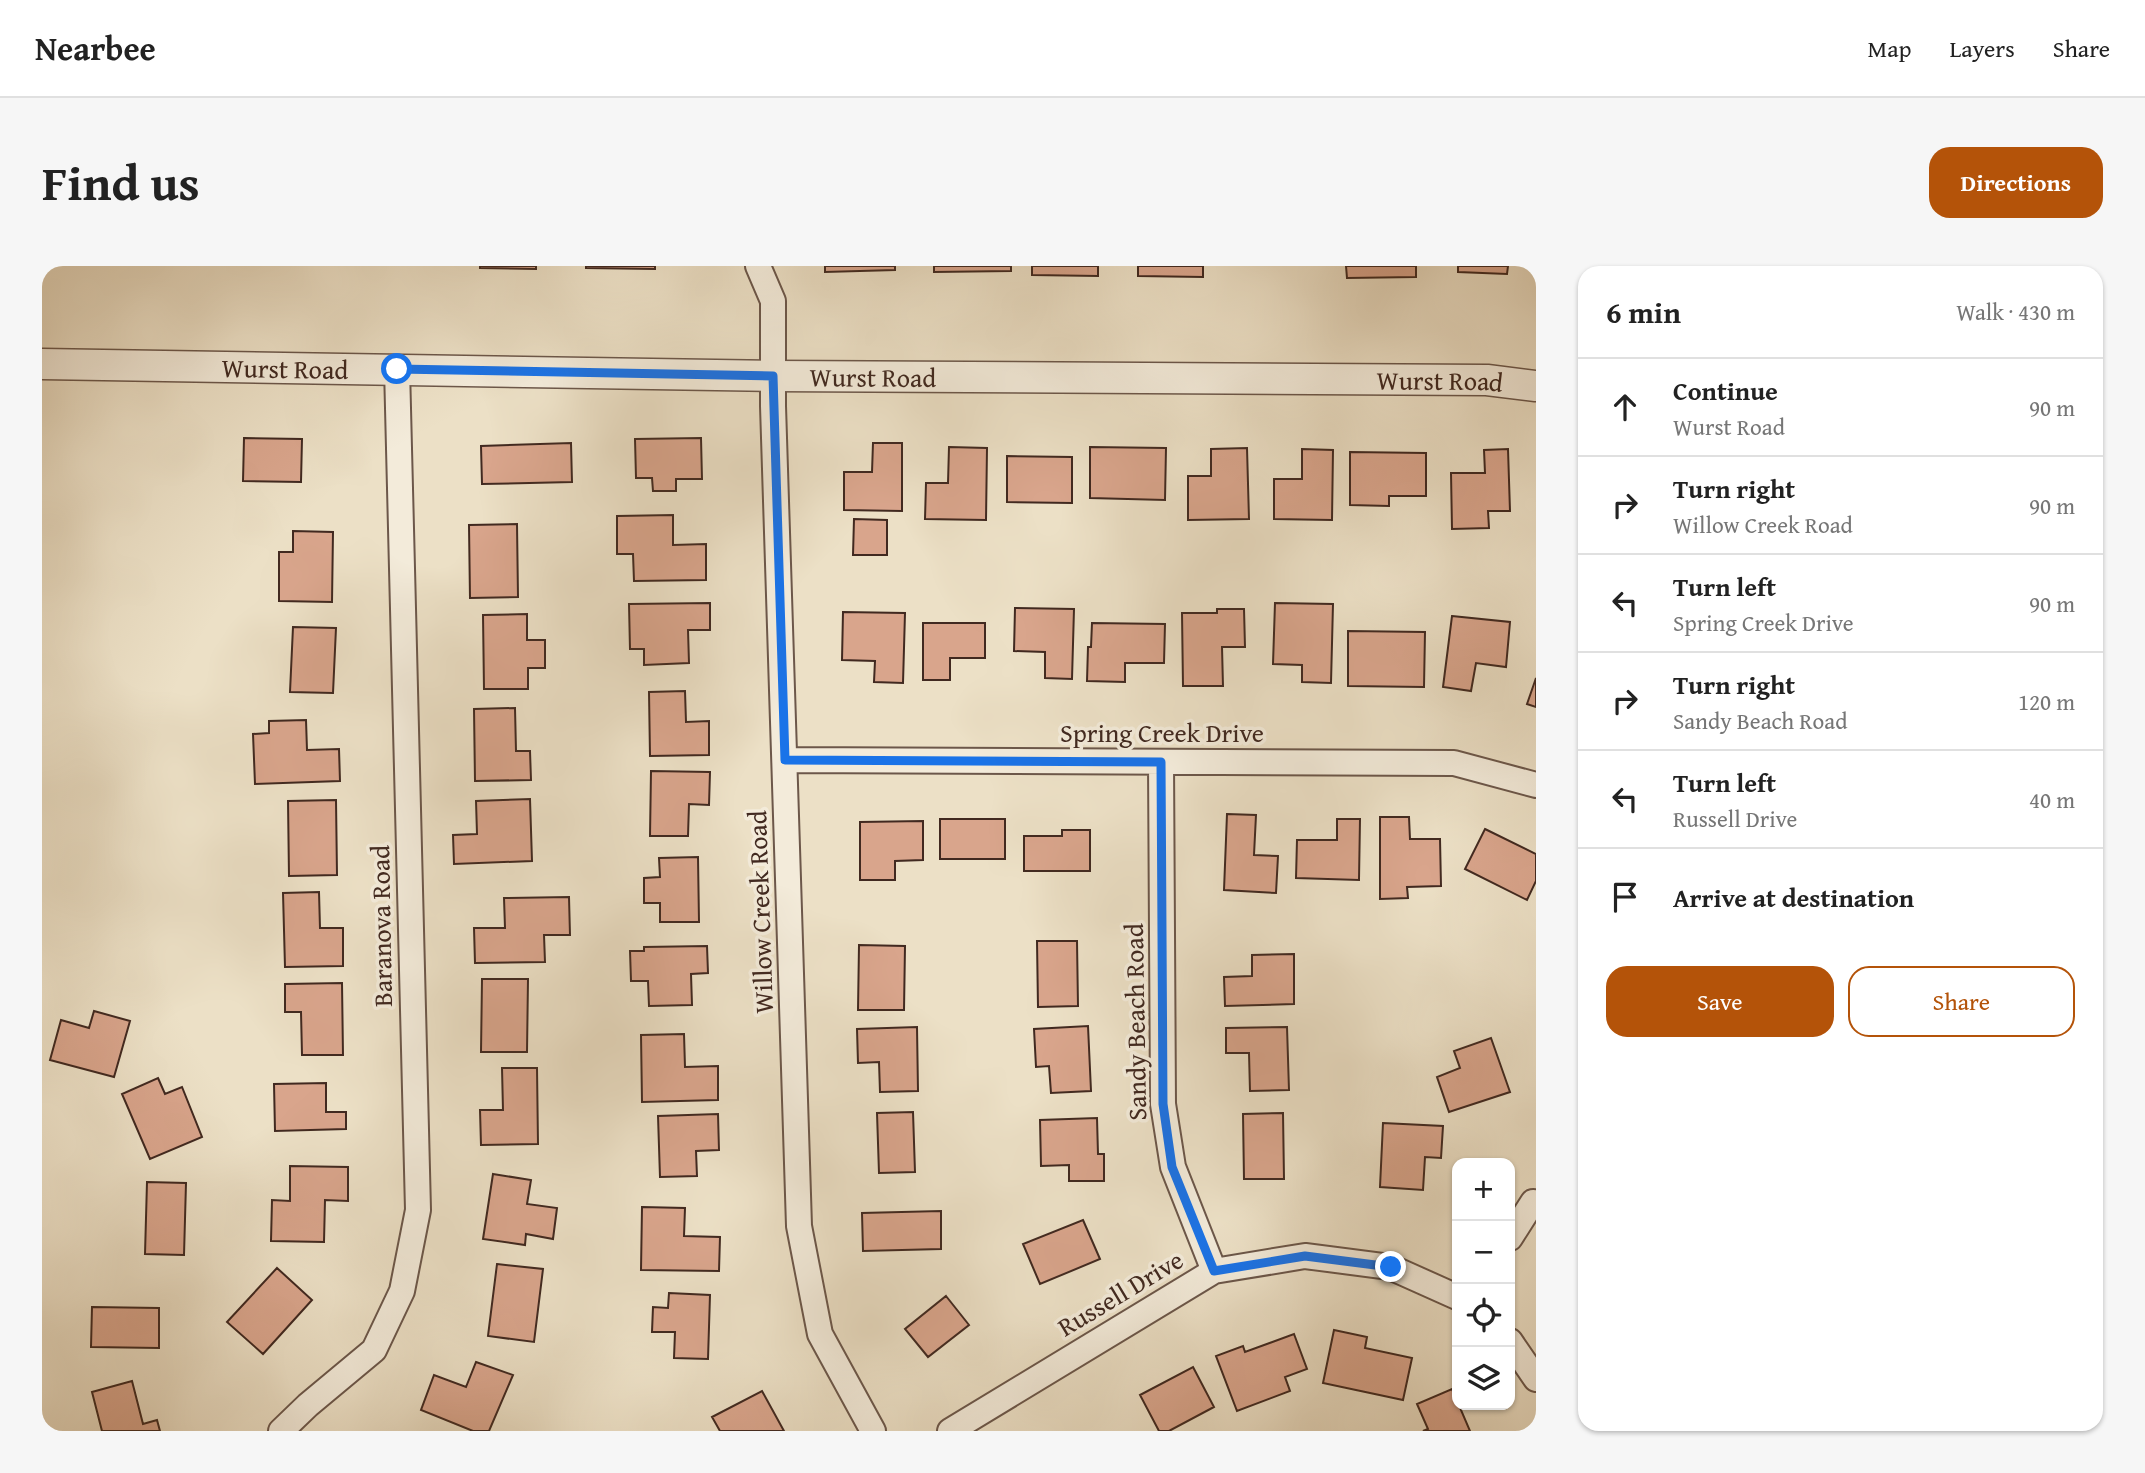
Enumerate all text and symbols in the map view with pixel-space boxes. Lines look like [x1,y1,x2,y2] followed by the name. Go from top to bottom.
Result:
[35,24,156,72] text: Nearbee
[1868,31,1911,66] text: Map
[1949,31,2015,66] text: Layers
[2053,31,2110,66] text: Share
[42,146,200,218] text: Find us
[1929,147,2103,218] button: Directions
[1606,290,1681,334] text: 6 min
[1956,295,2075,328] text: Walk · 430 m
[221,347,349,389] street label: Wurst Road
[381,353,412,384] route start
[809,357,936,396] street label: Wurst Road
[1376,360,1506,401] street label: Wurst Road
[1673,371,1778,410] text: Continue
[1606,388,1644,426] icon: ahead
[2029,391,2075,424] text: 90 m
[1673,410,1785,443] text: Wurst Road
[1673,469,1795,508] text: Turn right
[1606,486,1644,524] icon: right
[2029,489,2075,522] text: 90 m
[1673,508,1853,541] text: Willow Creek Road
[1673,567,1776,606] text: Turn left
[1606,584,1644,622] icon: left
[2029,587,2075,620] text: 90 m
[1673,606,1854,639] text: Spring Creek Drive
[1673,665,1795,704] text: Turn right
[1606,682,1644,720] icon: right
[2018,685,2075,718] text: 120 m
[1673,704,1847,737] text: Sandy Beach Road
[1060,713,1264,752] street label: Spring Creek Drive
[1673,763,1776,802] text: Turn left
[1606,780,1644,818] icon: left
[2029,783,2075,816] text: 40 m
[1673,802,1797,835] text: Russell Drive
[737,810,783,1014] street label: Willow Creek Road
[360,845,402,1007] street label: Baranova Road
[1606,878,1644,916] icon: arrive
[1673,878,1914,917] text: Arrive at destination
[1114,923,1156,1121] street label: Sandy Beach Road
[1606,966,1834,1037] button: Save
[1848,966,2075,1037] button: Share
[1452,1158,1515,1410] map controls
[1452,1158,1515,1221] button: +
[1452,1221,1515,1284] button: −
[1050,1240,1190,1346] street label: Russell Drive
[1375,1251,1406,1282] route end
[1452,1284,1515,1347] button: locate
[1452,1347,1515,1410] button: layers

